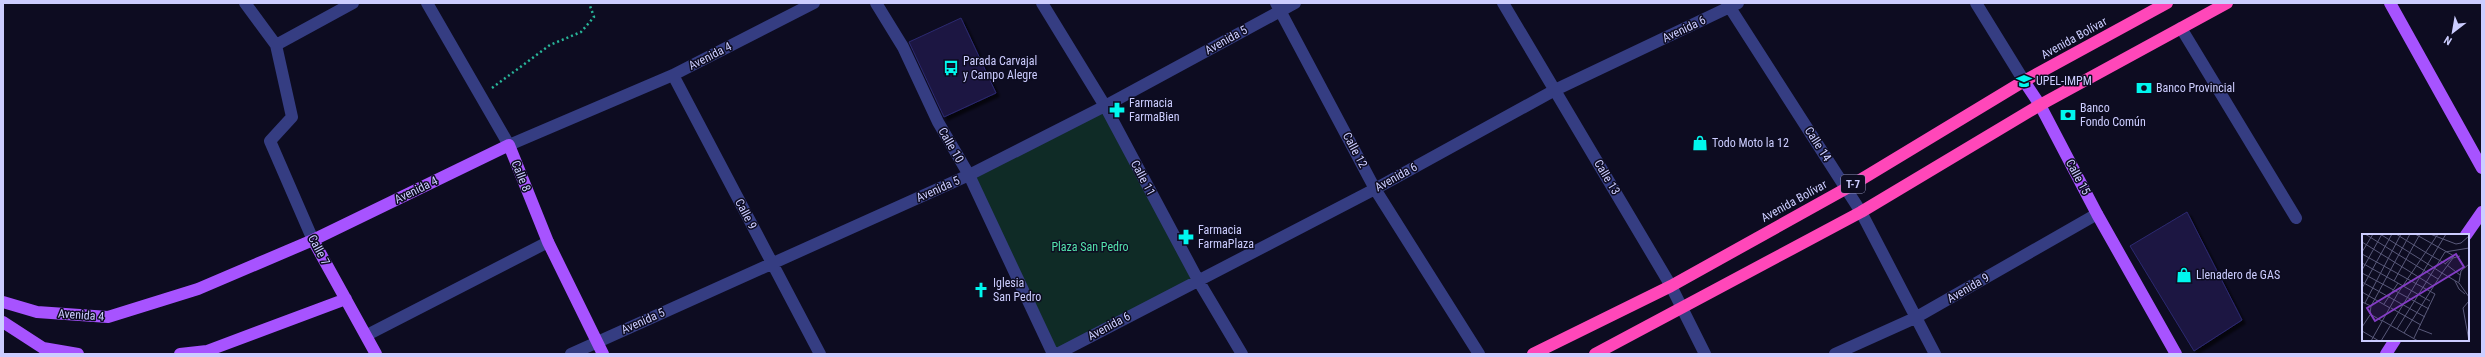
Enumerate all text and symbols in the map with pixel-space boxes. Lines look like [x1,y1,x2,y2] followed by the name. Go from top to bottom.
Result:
[2433,12,2473,52] north arrow
[1660,13,1708,45] street label: Avenida 6
[2039,14,2110,62] street label: Avenida Bolívar
[1202,23,1250,57] street label: Avenida 5
[2442,33,2454,47] text: N
[686,39,734,73] street label: Avenida 4
[963,54,1038,82] place label: Parada Carvajal y Campo Alegre
[942,59,960,77] bus stop icon: Parada Carvajal y Campo Alegre
[2015,72,2033,90] school or university icon: UPEL-IMPM
[2036,74,2092,88] place label: UPEL-IMPM
[2135,79,2153,97] bank icon: Banco Provincial
[2156,81,2235,95] place label: Banco Provincial
[1129,96,1180,124] place label: Farmacia FarmaBien
[1108,101,1126,119] pharmacy icon: Farmacia FarmaBien
[2080,101,2146,129] place label: Banco Fondo Común
[2059,106,2077,124] bank icon: Banco Fondo Común
[1802,124,1834,164] street label: Calle 14
[935,125,967,165] street label: Calle 10
[1340,130,1370,170] street label: Calle 12
[1691,134,1709,152] shop icon: Todo Moto la 12
[1712,136,1789,150] place label: Todo Moto la 12
[1591,157,1623,197] street label: Calle 13
[2063,157,2093,197] street label: Calle 15
[508,158,534,194] street label: Calle 8
[1128,158,1158,198] street label: Calle 11
[1372,160,1420,194] street label: Avenida 6
[914,173,962,205] street label: Avenida 5
[392,174,440,206] street label: Avenida 4
[1841,175,1865,193] road number: T-7
[1759,177,1830,225] street label: Avenida Bolívar
[732,196,760,232] street label: Calle 9
[1198,223,1254,251] place label: Farmacia FarmaPlaza
[1177,228,1195,246] pharmacy icon: Farmacia FarmaPlaza
[305,232,333,268] street label: Calle 7
[2362,234,2469,341] inset map
[1051,240,1129,254] park label: Plaza San Pedro
[2175,266,2193,284] shop icon: Llenadero de GAS
[2196,268,2280,282] place label: Llenadero de GAS
[1944,270,1992,306] street label: Avenida 9
[993,276,1041,304] place label: Iglesia San Pedro
[972,281,990,299] church icon: Iglesia San Pedro
[619,305,667,337] street label: Avenida 5
[57,306,105,324] street label: Avenida 4
[1085,309,1133,343] street label: Avenida 6

